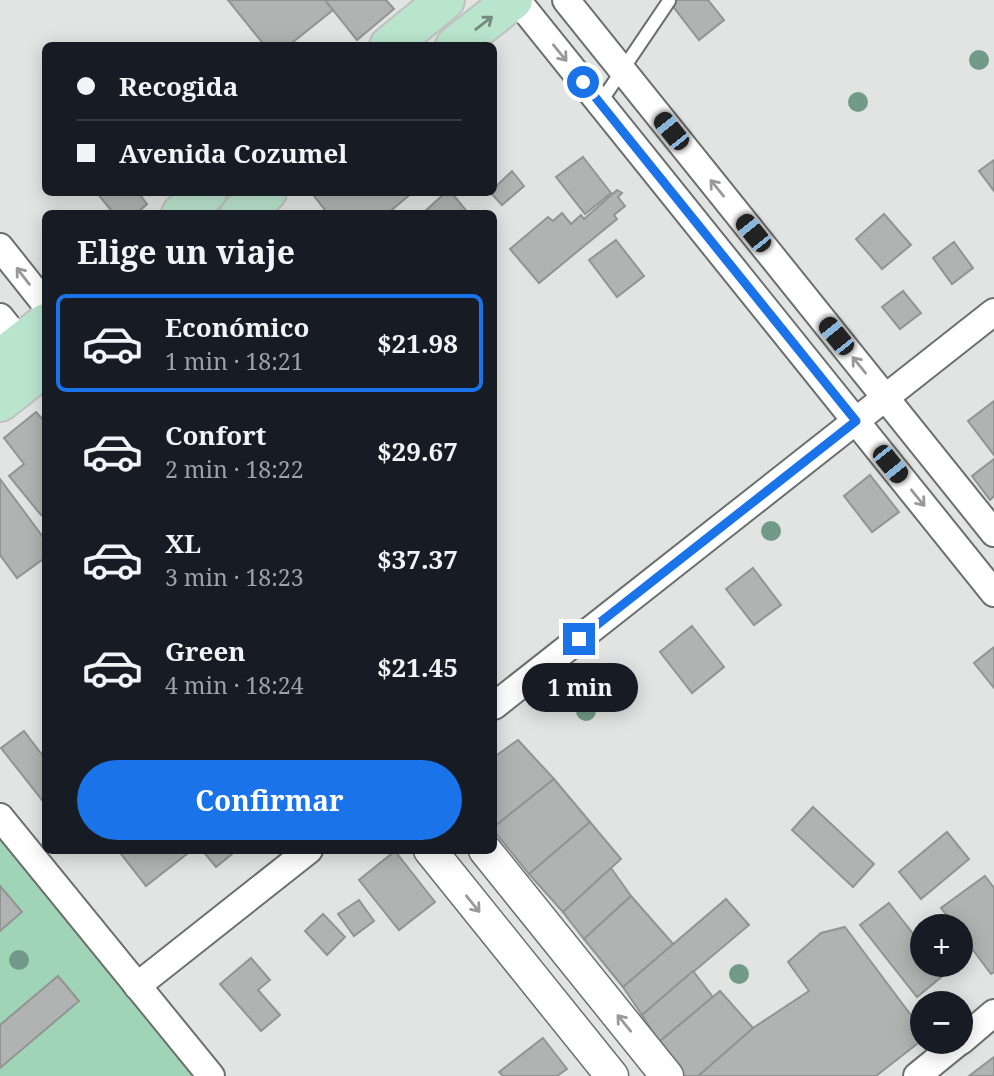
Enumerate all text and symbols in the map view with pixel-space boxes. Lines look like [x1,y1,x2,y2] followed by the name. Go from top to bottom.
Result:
[474,15,492,30] one-way arrow
[552,44,568,62] one-way arrow
[567,66,599,98] route start
[119,68,238,104] text: Recogida
[650,108,693,154] car
[119,135,348,171] text: Avenida Cozumel
[709,179,724,197] one-way arrow
[732,210,775,256] car
[77,230,295,273] text: Elige un viaje
[15,267,30,286] one-way arrow
[165,309,309,345] text: Económico
[81,312,144,375] icon: car
[815,313,858,359] car
[377,325,458,361] text: $21.98
[165,345,303,377] text: 1 min · 18:21
[852,356,867,375] one-way arrow
[165,417,266,453] text: Confort
[81,420,144,483] icon: car
[377,433,458,469] text: $29.67
[869,441,912,487] car
[165,453,303,485] text: 2 min · 18:22
[910,488,925,506] one-way arrow
[165,525,201,561] text: XL
[81,528,144,591] icon: car
[377,541,458,577] text: $37.37
[165,561,303,593] text: 3 min · 18:23
[563,623,595,655] route end
[165,633,246,669] text: Green
[81,636,144,699] icon: car
[377,649,458,685] text: $21.45
[521,664,637,712] callout: 1 min
[165,669,303,701] text: 4 min · 18:24
[547,671,613,703] text: 1 min
[77,760,462,840] button: Confirmar
[465,894,481,912] one-way arrow
[910,914,973,1054] map controls
[910,914,973,977] button: +
[910,991,973,1054] button: −
[616,1014,632,1032] one-way arrow

